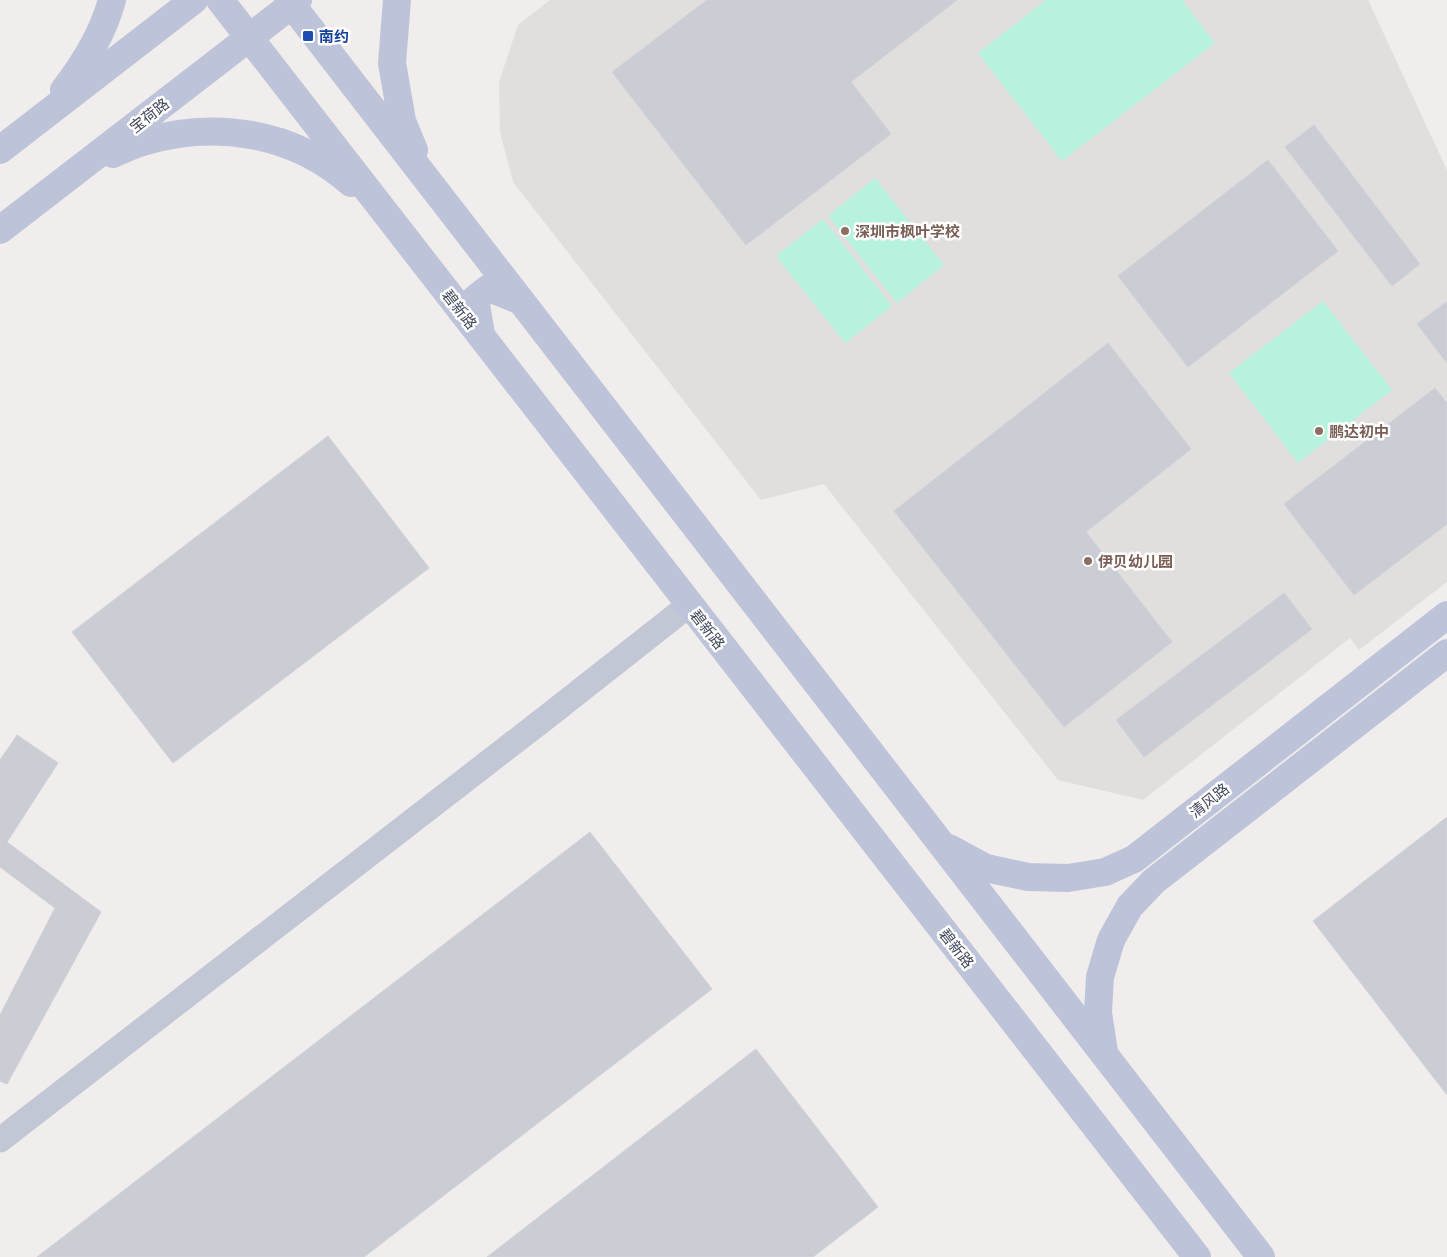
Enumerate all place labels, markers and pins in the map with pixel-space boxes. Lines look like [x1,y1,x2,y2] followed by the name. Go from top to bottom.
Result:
[319,27,349,45] place label: 南约
[301,29,315,43] marker: 南约
[855,222,960,240] place label: 深圳市枫叶学校
[839,225,851,237] marker: 深圳市枫叶学校
[1329,422,1389,440] place label: 鹏达初中
[1313,425,1325,437] marker: 鹏达初中
[1098,552,1173,570] place label: 伊贝幼儿园
[1082,555,1094,567] marker: 伊贝幼儿园

